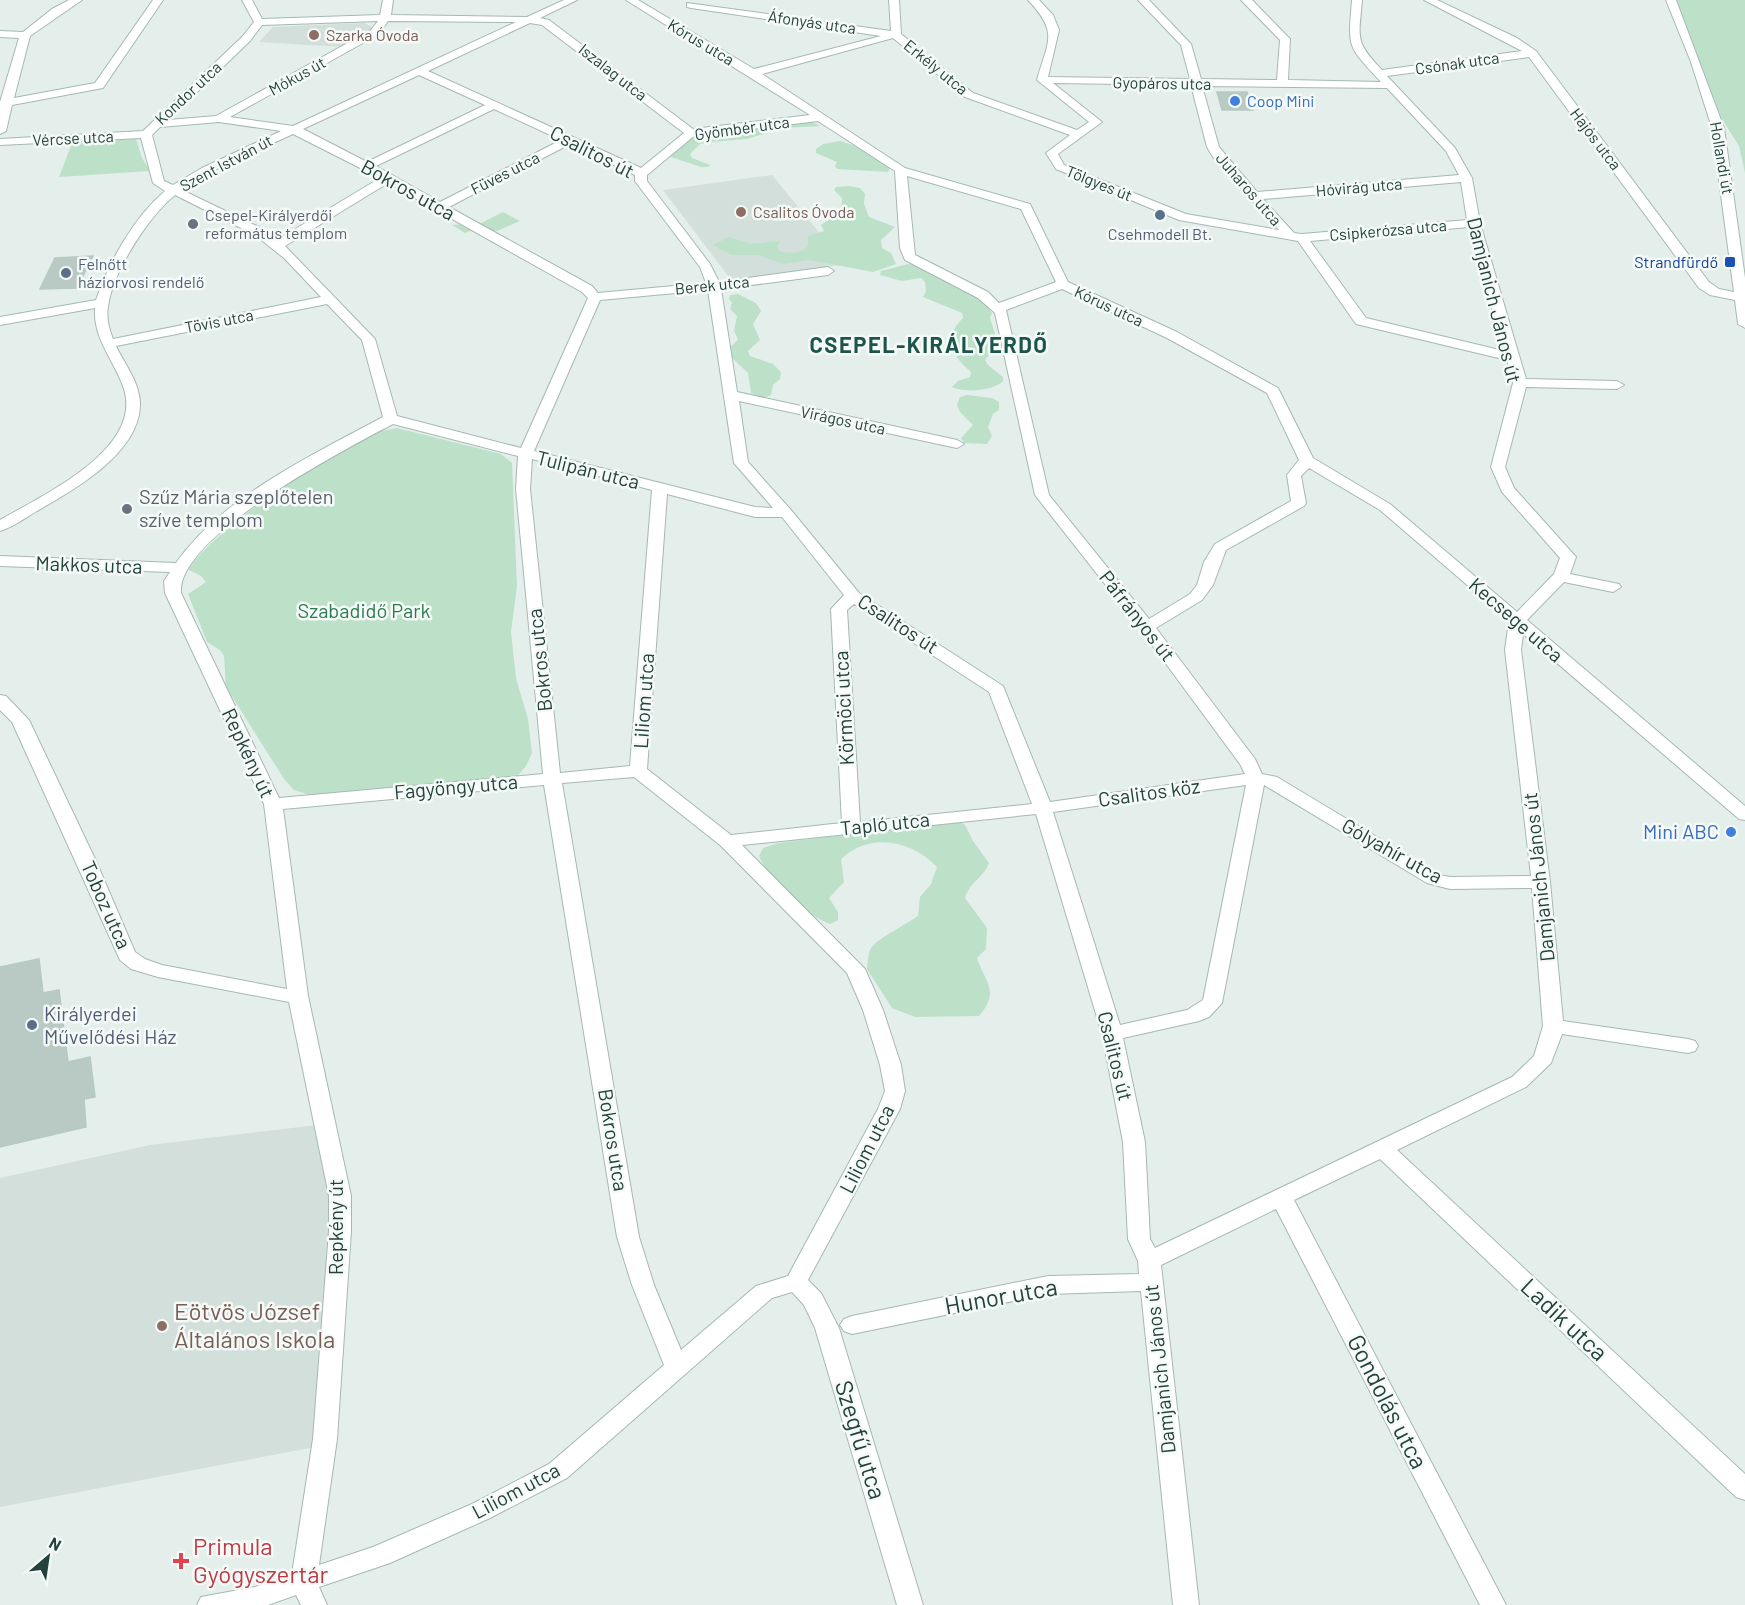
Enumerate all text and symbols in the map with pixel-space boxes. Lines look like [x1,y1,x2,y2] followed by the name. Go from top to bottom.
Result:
[767,6,857,37] street label: Áfonyás utca
[665,14,738,69] street label: Kórus utca
[326,25,419,44] place label: Szarka Óvoda
[307,28,321,42] marker: Szarka Óvoda
[901,35,972,98] street label: Erkély utca
[575,39,651,104] street label: Iszalag utca
[1414,47,1500,78] street label: Csónak utca
[265,52,328,99] street label: Mókus út
[150,57,225,128] street label: Kondor utca
[1113,72,1211,93] street label: Gyopáros utca
[1247,91,1314,110] place label: Coop Mini
[1228,94,1242,108] marker: Coop Mini
[1567,104,1626,173] street label: Hajós utca
[693,111,791,144] street label: Gyömbér utca
[546,120,639,183] street label: Csalitos út
[1707,120,1738,196] street label: Hollandi út
[32,126,114,149] street label: Vércse utca
[176,130,275,195] street label: Szent István út
[467,147,542,198] street label: Füves utca
[1212,148,1286,229] street label: Juharos utca
[357,154,460,225] street label: Bokros utca
[1063,161,1135,204] street label: Tölgyes út
[1315,173,1403,200] street label: Hóvirág utca
[753,202,854,221] place label: Csalitos Óvoda
[205,205,347,242] place label: Csepel-Királyerdői református templom
[734,205,748,219] marker: Csalitos Óvoda
[1153,208,1167,222] marker: Csehmodell Bt.
[1463,214,1527,385] street label: Damjanich János út
[1328,215,1447,244] street label: Csipkerózsa utca
[186,217,200,231] marker: Csepel-Királyerdői református templom
[1108,224,1212,243] place label: Csehmodell Bt.
[1634,252,1718,271] place label: Strandfürdő
[78,254,204,291] place label: Felnőtt háziorvosi rendelő
[1723,255,1737,269] marker: Strandfürdő
[59,266,73,280] marker: Felnőtt háziorvosi rendelő
[674,271,750,298] street label: Berek utca
[1072,281,1147,330] street label: Kórus utca
[183,305,255,336] street label: Tövis utca
[809,331,1049,357] district label: CSEPEL-KIRÁLYERDŐ
[799,401,887,438] street label: Virágos utca
[534,445,642,493] street label: Tulipán utca
[139,484,333,531] place label: Szűz Mária szeplőtelen szíve templom
[120,502,134,516] marker: Szűz Mária szeplőtelen szíve templom
[35,550,143,578] street label: Makkos utca
[1095,565,1181,666] street label: Páfrányos út
[1465,572,1569,667] street label: Kecsege utca
[854,588,943,658] street label: Csalitos út
[298,598,430,622] park label: Szabadidő Park
[522,607,556,713] street label: Bokros utca
[828,650,858,766] street label: Körmöci utca
[628,652,658,750] street label: Liliom utca
[218,704,280,801] street label: Repkény út
[393,769,519,803] street label: Fagyöngy utca
[1096,773,1201,811] street label: Csalitos köz
[1517,791,1559,963] street label: Damjanich János út
[839,806,931,840] street label: Tapló utca
[1338,813,1447,888] street label: Gólyahír utca
[1643,819,1719,843] place label: Mini ABC
[1724,825,1738,839] marker: Mini ABC
[77,857,137,952] street label: Toboz utca
[44,1001,177,1048] place label: Királyerdei Művelődési Ház
[1093,1009,1139,1103] street label: Csalitos út
[25,1018,39,1032] marker: Királyerdei Művelődési Ház
[594,1087,634,1193] street label: Bokros utca
[834,1100,899,1197] street label: Liliom utca
[323,1179,347,1275] street label: Repkény út
[942,1271,1059,1320] street label: Hunor utca
[1516,1271,1614,1366] street label: Ladik utca
[1138,1283,1180,1455] street label: Damjanich János út
[174,1296,335,1353] place label: Eötvös József Általános Iskola
[155,1319,169,1333] marker: Eötvös József Általános Iskola
[1342,1329,1435,1473] street label: Gondolás utca
[830,1377,893,1502] street label: Szegfű utca
[468,1457,564,1523] street label: Liliom utca
[18,1527,78,1587] north arrow
[193,1531,328,1588] place label: Primula Gyógyszertár
[46,1533,65,1554] text: N
[174,1554,188,1568] marker: Primula Gyógyszertár

